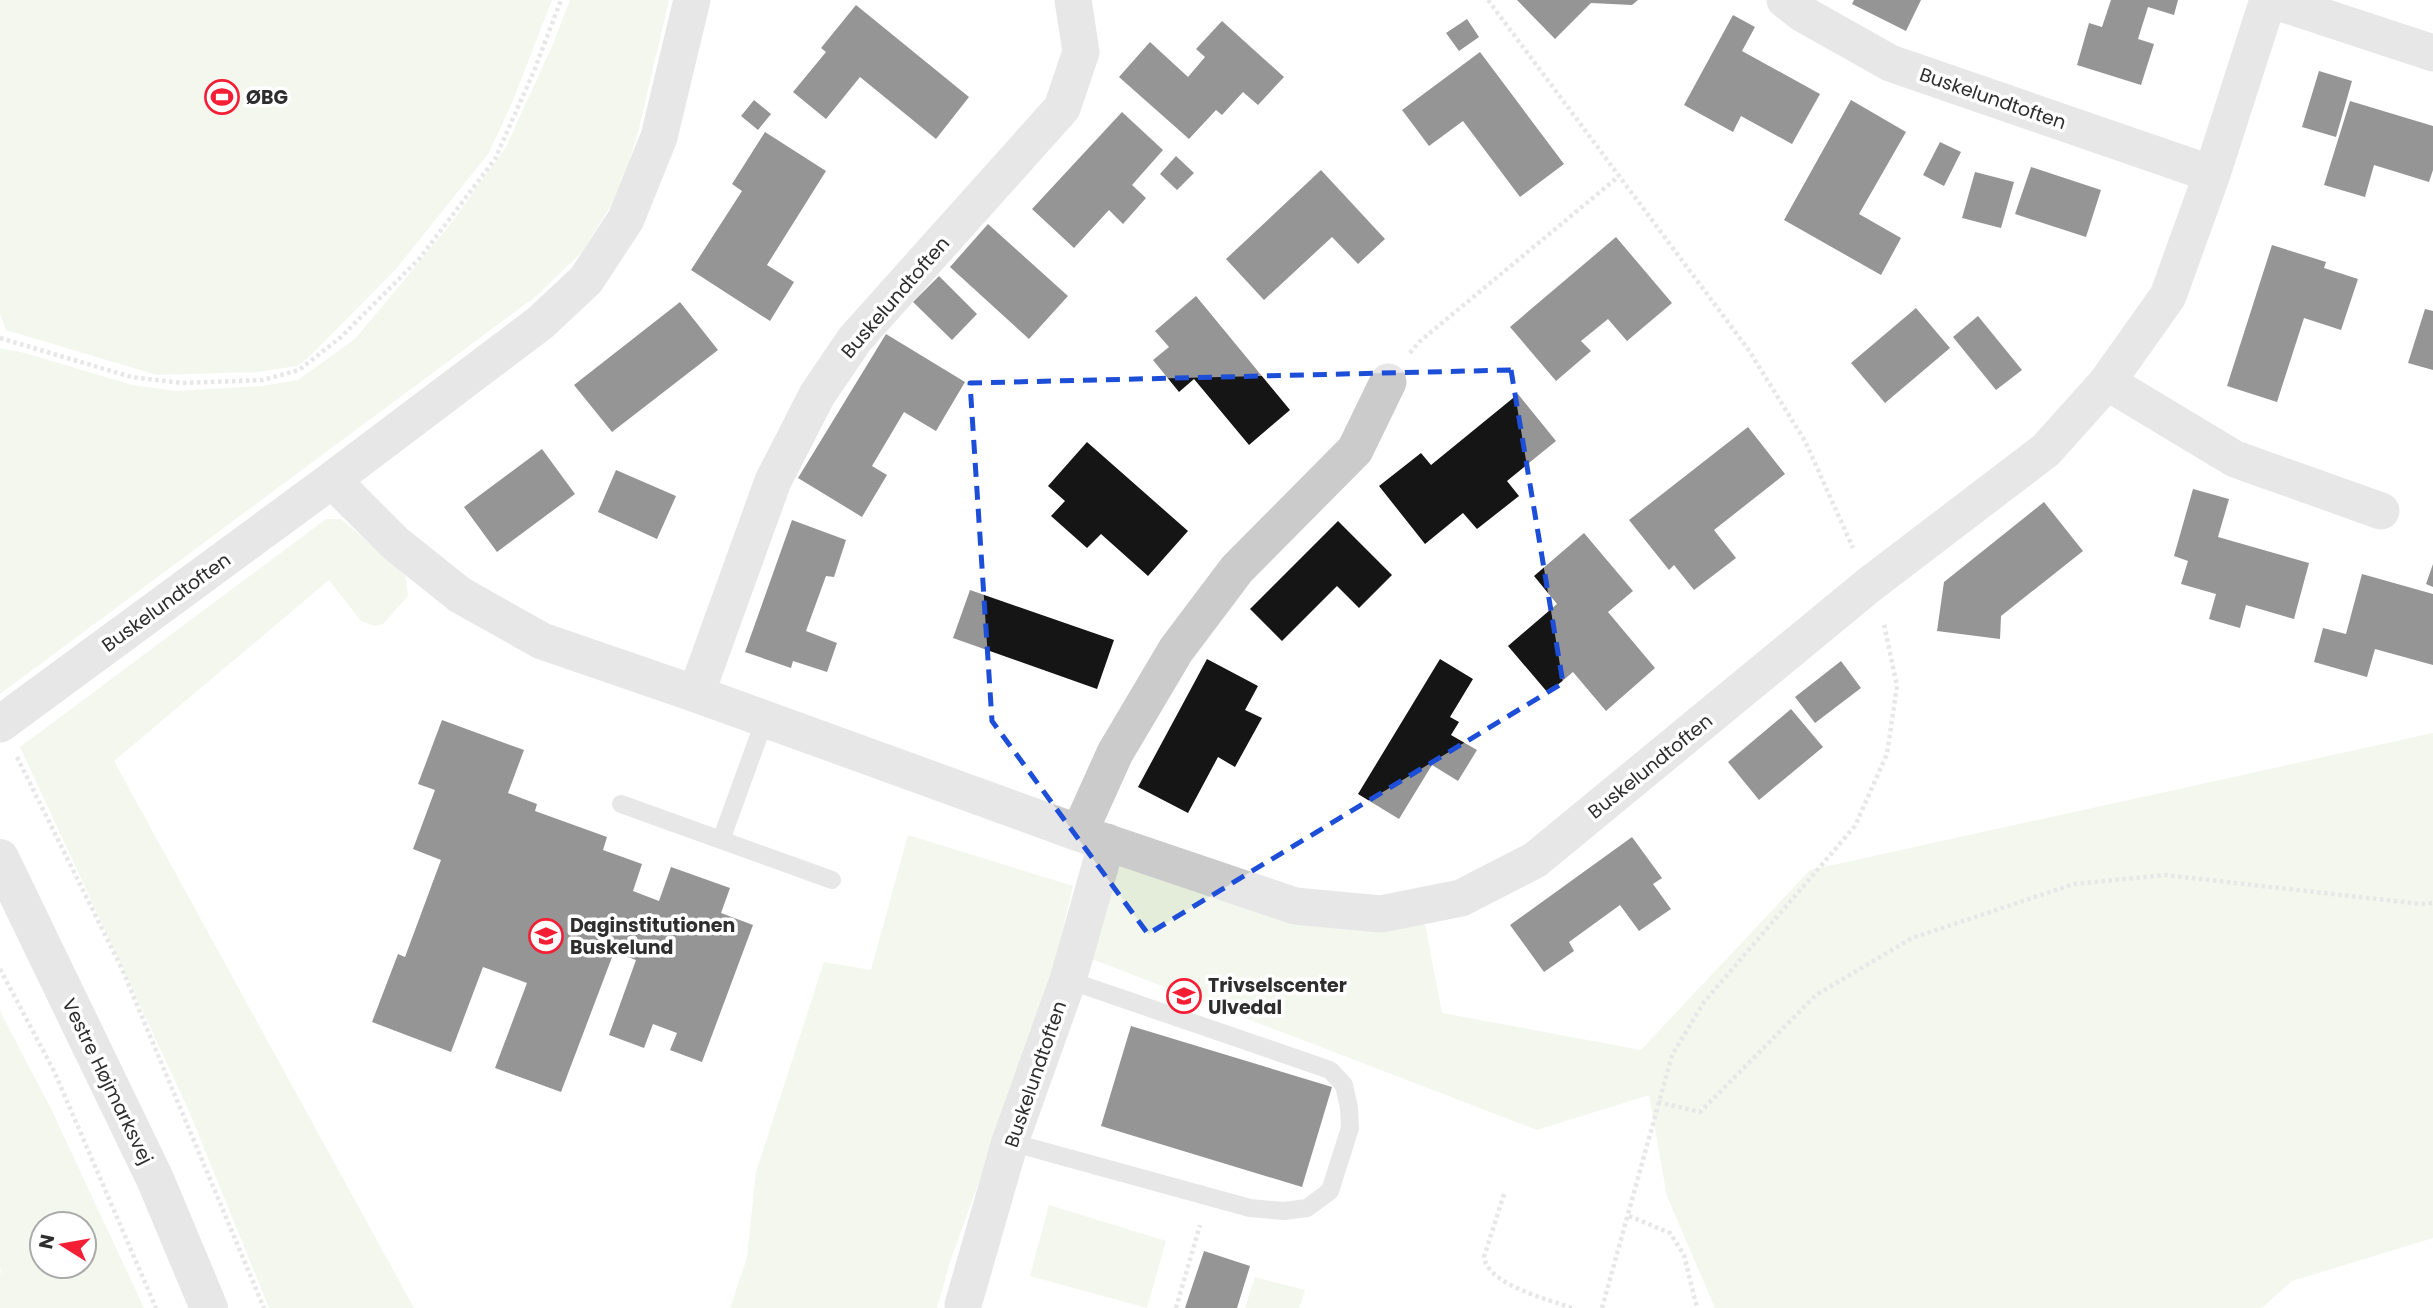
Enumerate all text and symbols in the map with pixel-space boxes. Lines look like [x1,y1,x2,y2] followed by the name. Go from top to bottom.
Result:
[1916,61,2070,136] street label: Buskelundtoften
[203,78,241,116] sports icon: ØBG
[246,84,288,111] place label: ØBG
[835,231,956,364] street label: Buskelundtoften
[96,546,236,658] street label: Buskelundtoften
[1582,708,1718,825] street label: Buskelundtoften
[570,912,735,961] place label: Daginstitutionen Buskelund
[527,917,565,955] school or university icon: Daginstitutionen Buskelund
[1208,972,1347,1021] place label: Trivselscenter Ulvedal
[1165,977,1203,1015] school or university icon: Trivselscenter Ulvedal
[56,994,160,1169] street label: Vestre Højmarksvej
[998,997,1073,1151] street label: Buskelundtoften
[28,1210,98,1280] north arrow
[32,1232,61,1251] text: N

